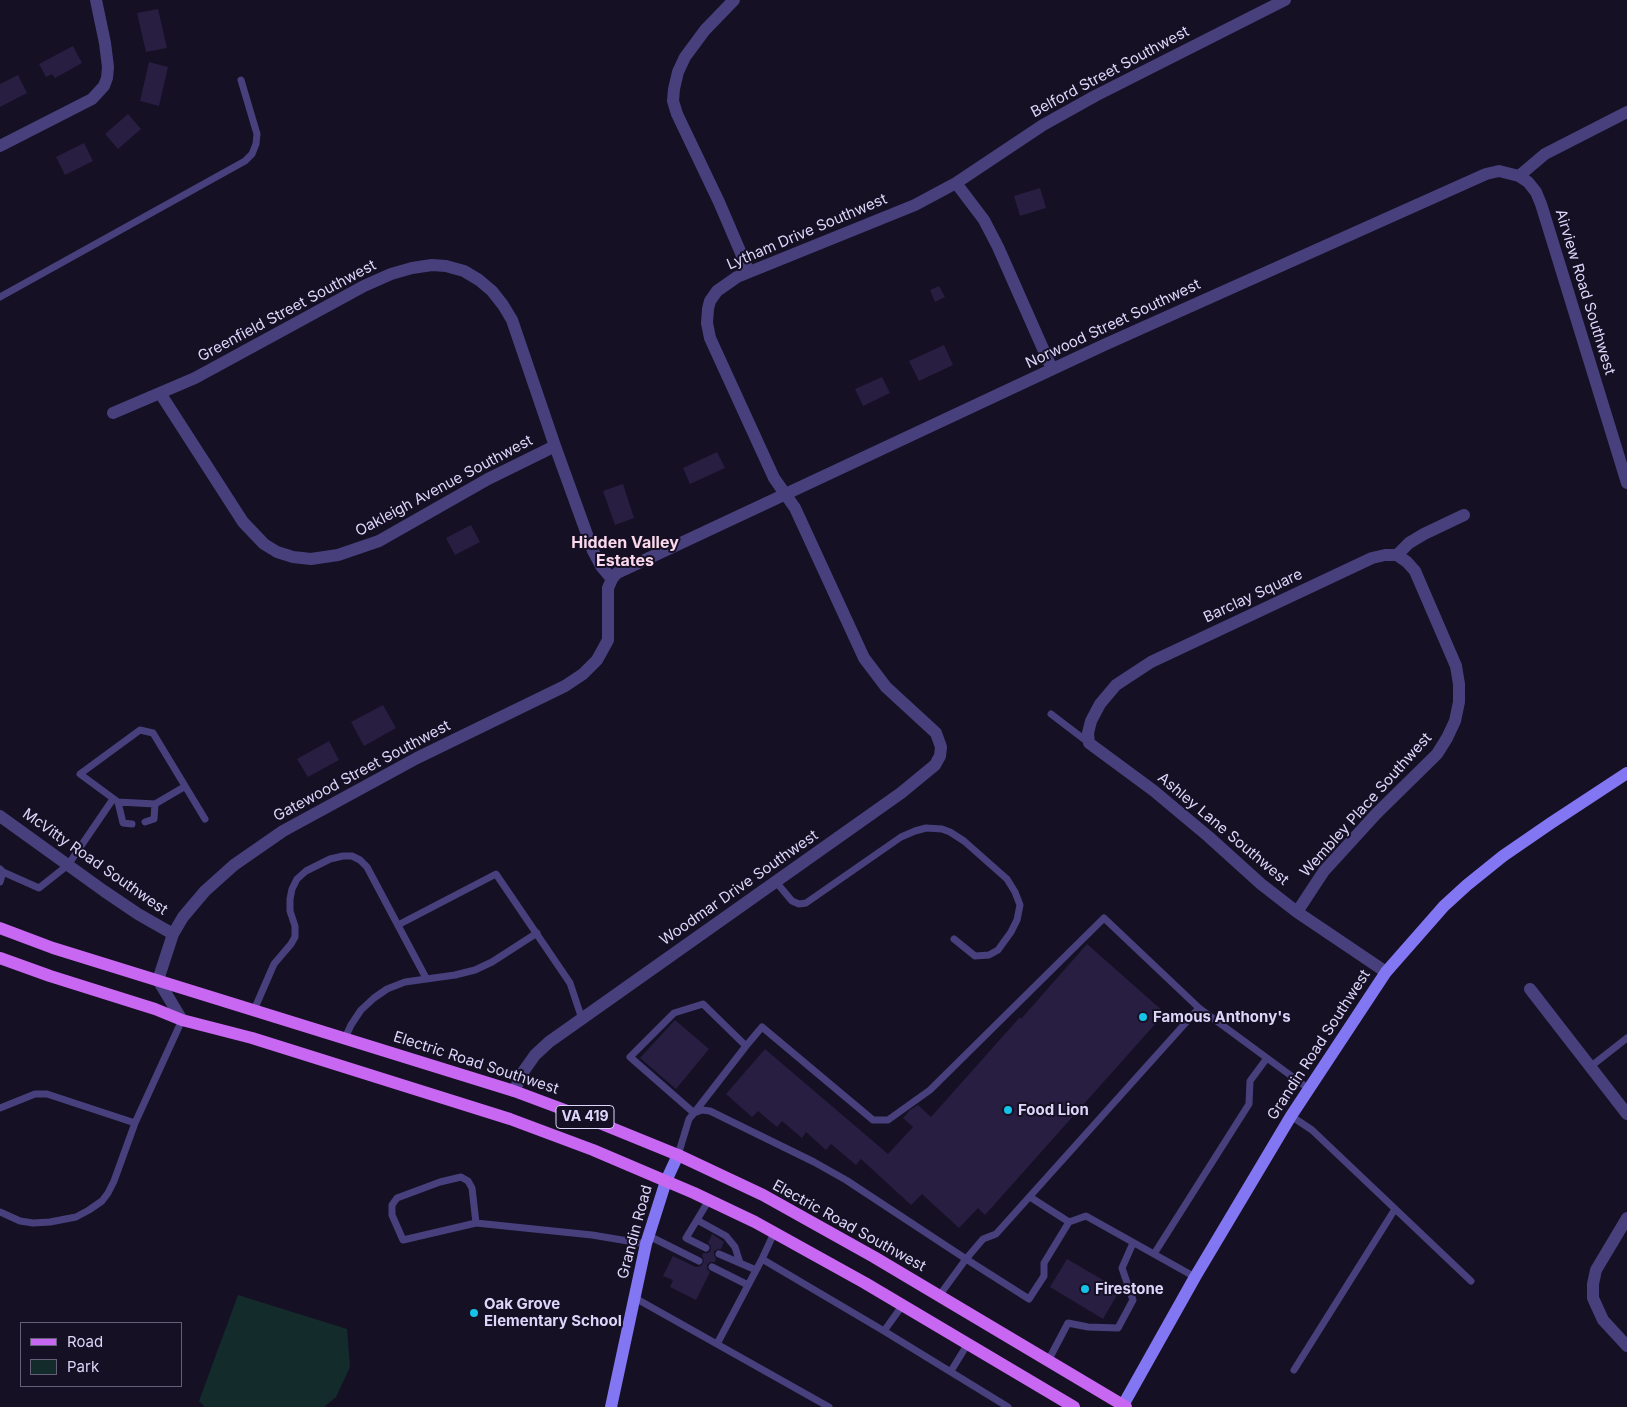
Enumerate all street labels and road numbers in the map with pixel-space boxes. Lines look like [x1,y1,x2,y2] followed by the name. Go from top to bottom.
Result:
[1028,23,1192,121] street label: Belford Street Southwest
[724,190,890,274] street label: Lytham Drive Southwest
[1551,207,1619,377] street label: Airview Road Southwest
[195,256,379,366] street label: Greenfield Street Southwest
[1023,276,1203,372] street label: Norwood Street Southwest
[352,432,536,540] street label: Oakleigh Avenue Southwest
[1201,565,1305,627] street label: Barclay Square
[271,717,453,825] street label: Gatewood Street Southwest
[1296,729,1436,881] street label: Wembley Place Southwest
[1154,769,1292,889] street label: Ashley Lane Southwest
[19,805,171,919] street label: McVitty Road Southwest
[656,826,822,950] street label: Woodmar Drive Southwest
[1264,967,1374,1123] street label: Grandin Road Southwest
[391,1028,561,1098] street label: Electric Road Southwest
[556,1106,614,1128] road number: VA 419
[769,1176,929,1276] street label: Electric Road Southwest
[614,1183,656,1281] street label: Grandin Road

